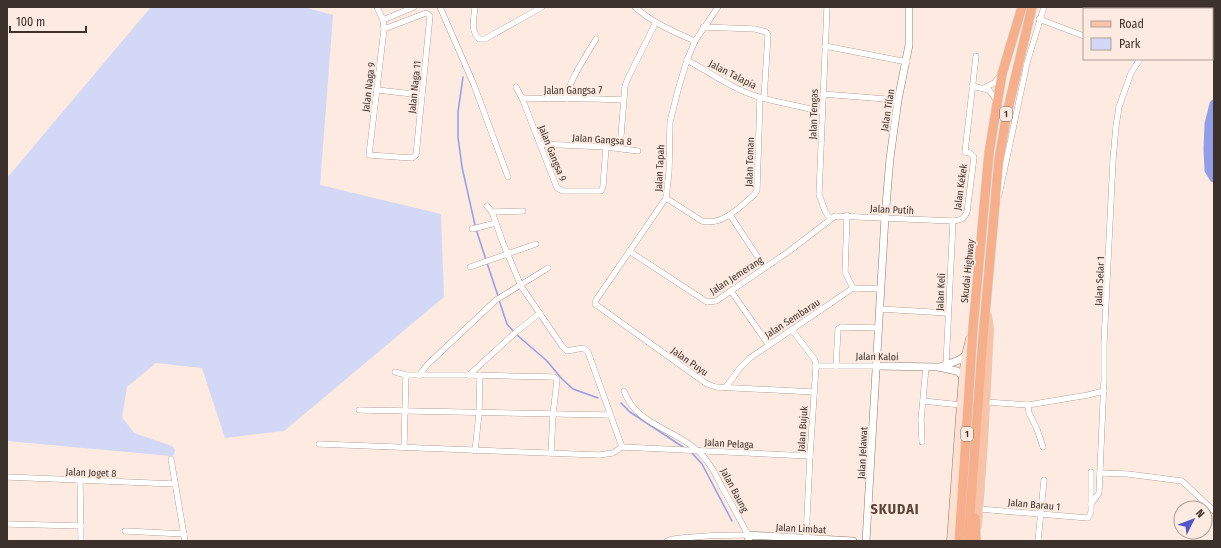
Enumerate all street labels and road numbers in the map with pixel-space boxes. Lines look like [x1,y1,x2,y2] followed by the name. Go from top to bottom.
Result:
[707,58,758,92] street label: Jalan Talapia
[406,60,424,114] street label: Jalan Naga 11
[360,61,378,113] street label: Jalan Naga 9
[544,85,602,97] street label: Jalan Gangsa 7
[879,88,897,132] street label: Jalan Tilan
[807,89,821,140] street label: Jalan Tengas
[1000,107,1012,121] road number: 1
[535,124,569,183] street label: Jalan Gangsa 9
[572,132,632,148] street label: Jalan Gangsa 8
[743,137,757,187] street label: Jalan Toman
[653,144,667,192] street label: Jalan Tapah
[952,163,970,211] street label: Jalan Kekek
[870,203,914,217] street label: Jalan Putih
[959,238,977,304] street label: Skudai Highway
[708,254,766,297] street label: Jalan Jemerang
[1093,256,1107,306] street label: Jalan Selar 1
[934,273,948,311] street label: Jalan Keli
[763,296,823,341] street label: Jalan Sembarau
[669,345,710,379] street label: Jalan Puyu
[855,351,899,363] street label: Jalan Kaloi
[795,405,811,452] street label: Jalan Bujuk
[856,426,870,480] street label: Jalan Jelawat
[961,427,973,441] road number: 1
[704,437,754,451] street label: Jalan Pelaga
[65,466,117,480] street label: Jalan Joget 8
[718,466,751,515] street label: Jalan Baung
[1007,497,1061,513] street label: Jalan Barau 1
[775,522,827,536] street label: Jalan Limbat

